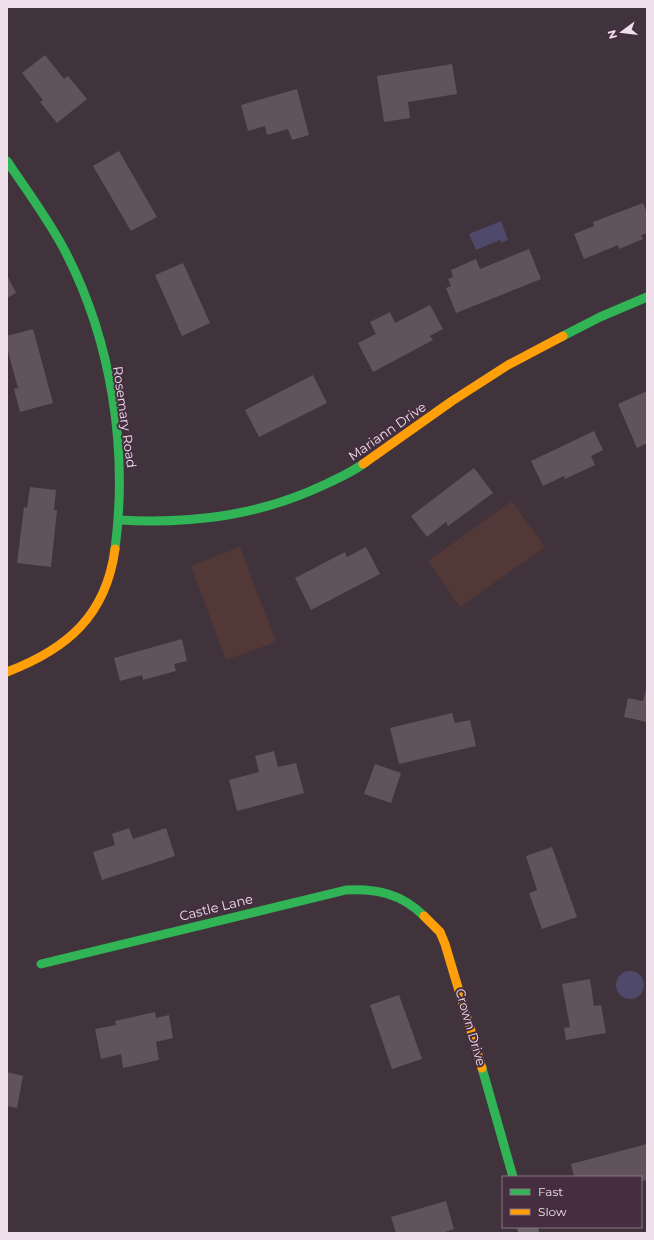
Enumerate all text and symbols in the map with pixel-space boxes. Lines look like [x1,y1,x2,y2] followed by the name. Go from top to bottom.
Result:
[602,12,642,52] north arrow
[604,28,620,41] text: N
[110,365,140,469] street label: Rosemary Road
[345,398,429,464] street label: Mariann Drive
[178,890,255,924] street label: Castle Lane
[452,986,490,1068] street label: Crown Drive
[502,1176,642,1228] legend
[538,1184,563,1199] text: Fast
[538,1204,567,1219] text: Slow

